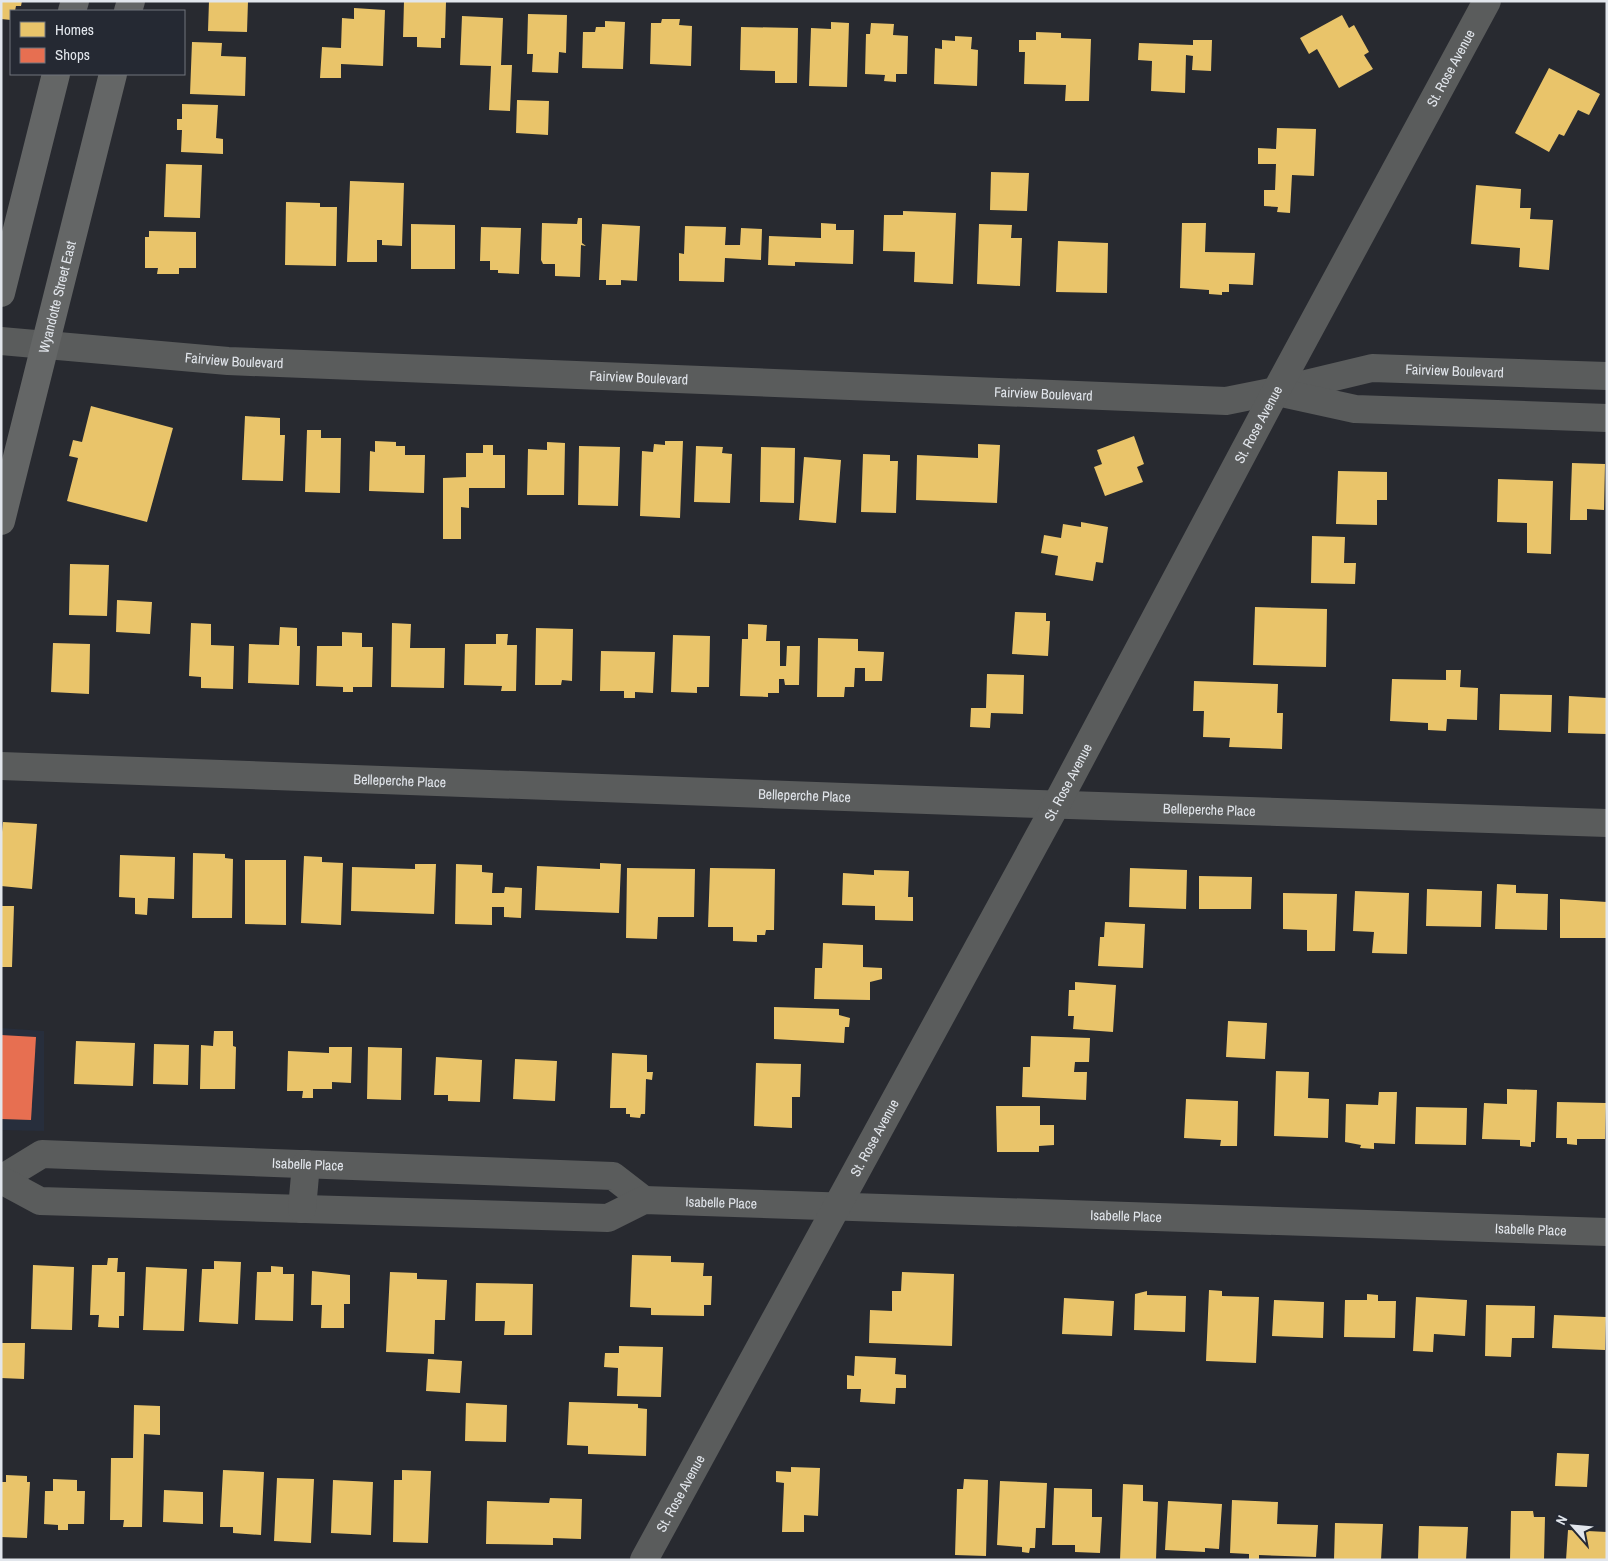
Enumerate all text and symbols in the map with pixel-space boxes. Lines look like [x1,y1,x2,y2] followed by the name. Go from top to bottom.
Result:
[10,10,185,75] legend
[55,19,94,40] text: Homes
[1422,26,1479,110] street label: St. Rose Avenue
[55,44,90,65] text: Shops
[34,239,80,355] street label: Wyandotte Street East
[184,348,284,372] street label: Fairview Boulevard
[1405,360,1504,381] street label: Fairview Boulevard
[589,366,688,388] street label: Fairview Boulevard
[1230,382,1286,466] street label: St. Rose Avenue
[994,383,1093,405] street label: Fairview Boulevard
[1040,740,1096,824] street label: St. Rose Avenue
[353,770,446,791] street label: Belleperche Place
[758,785,851,806] street label: Belleperche Place
[1163,799,1256,820] street label: Belleperche Place
[846,1096,903,1180] street label: St. Rose Avenue
[272,1154,344,1175] street label: Isabelle Place
[685,1192,757,1213] street label: Isabelle Place
[1090,1206,1162,1226] street label: Isabelle Place
[1495,1219,1567,1240] street label: Isabelle Place
[652,1451,709,1535] street label: St. Rose Avenue
[1548,1501,1598,1551] north arrow
[1552,1512,1571,1528] text: N

